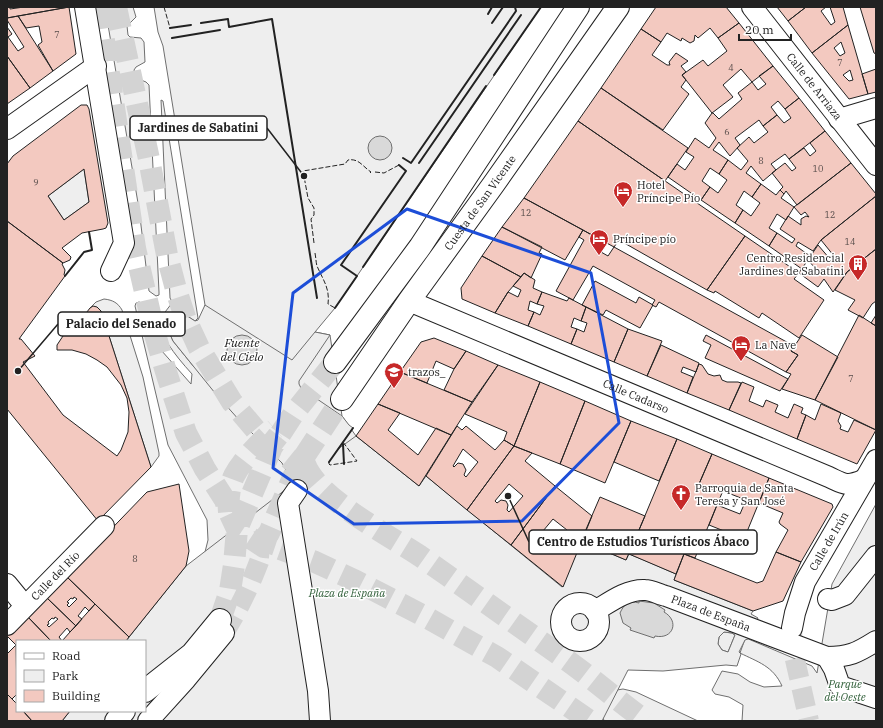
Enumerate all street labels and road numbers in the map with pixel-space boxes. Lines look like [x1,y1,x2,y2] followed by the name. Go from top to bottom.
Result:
[784,50,845,123] street label: Calle de Arriaza
[441,152,519,253] street label: Cuesta de San Vicente
[601,376,671,416] street label: Calle Cadarso
[806,509,851,573] street label: Calle de Irún
[28,548,83,603] street label: Calle del Río
[669,592,753,634] street label: Plaza de España

